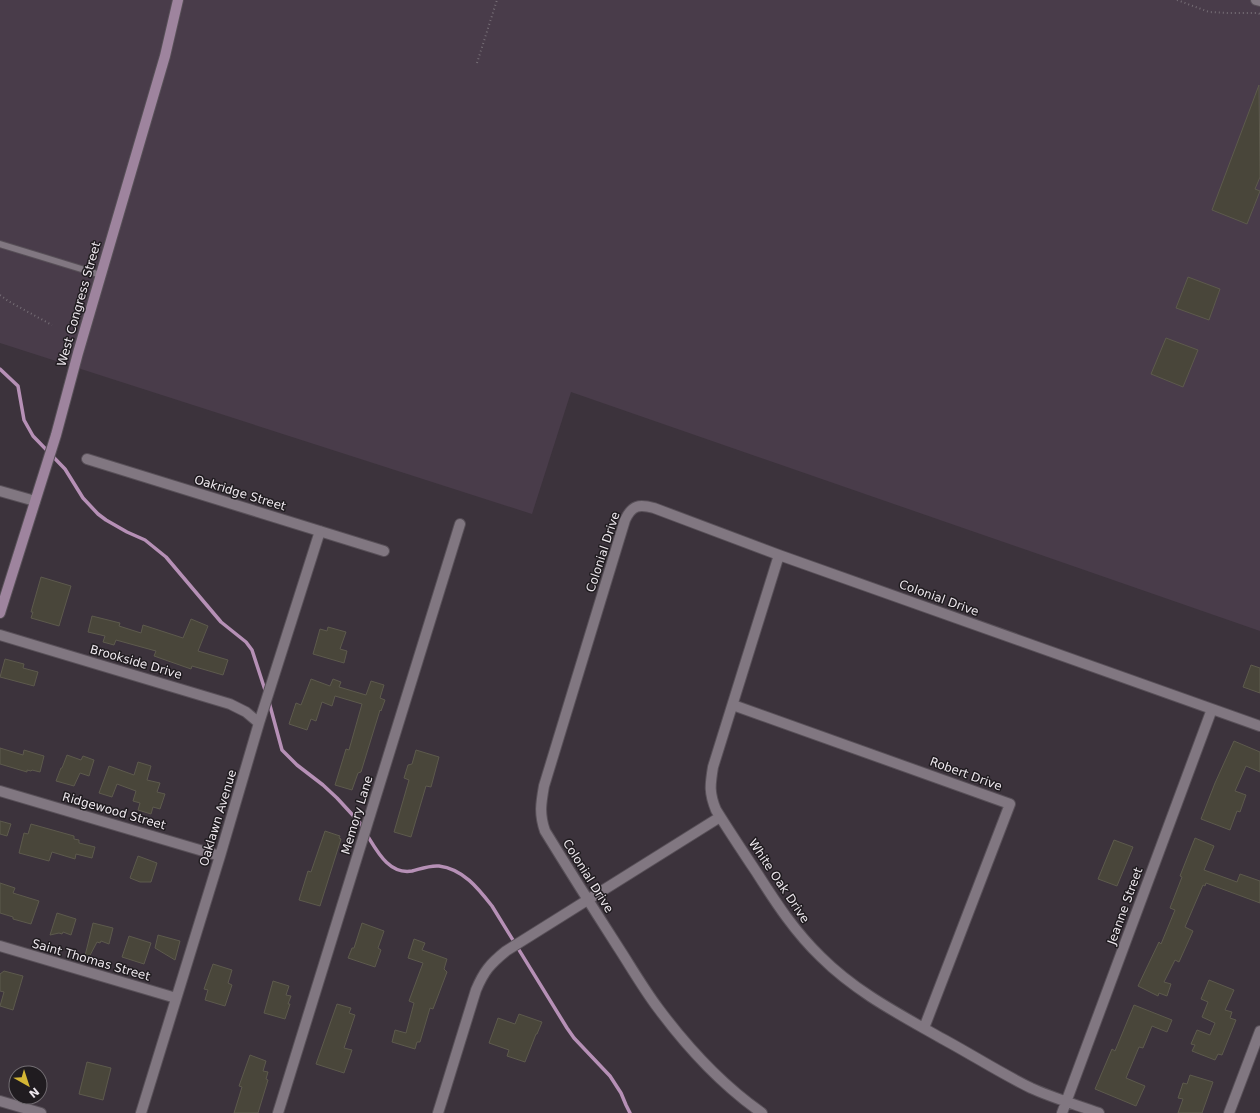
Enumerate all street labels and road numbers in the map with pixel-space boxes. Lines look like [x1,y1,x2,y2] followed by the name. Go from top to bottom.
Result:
[54,240,104,368] street label: West Congress Street
[193,472,288,514] street label: Oakridge Street
[583,510,623,594] street label: Colonial Drive
[897,577,981,619] street label: Colonial Drive
[88,642,184,682] street label: Brookside Drive
[928,754,1004,794] street label: Robert Drive
[197,768,239,868] street label: Oaklawn Avenue
[338,774,376,856] street label: Memory Lane
[61,790,167,833] street label: Ridgewood Street
[746,836,812,926] street label: White Oak Drive
[560,837,616,915] street label: Colonial Drive
[1104,865,1146,947] street label: Jeanne Street
[30,936,152,984] street label: Saint Thomas Street

